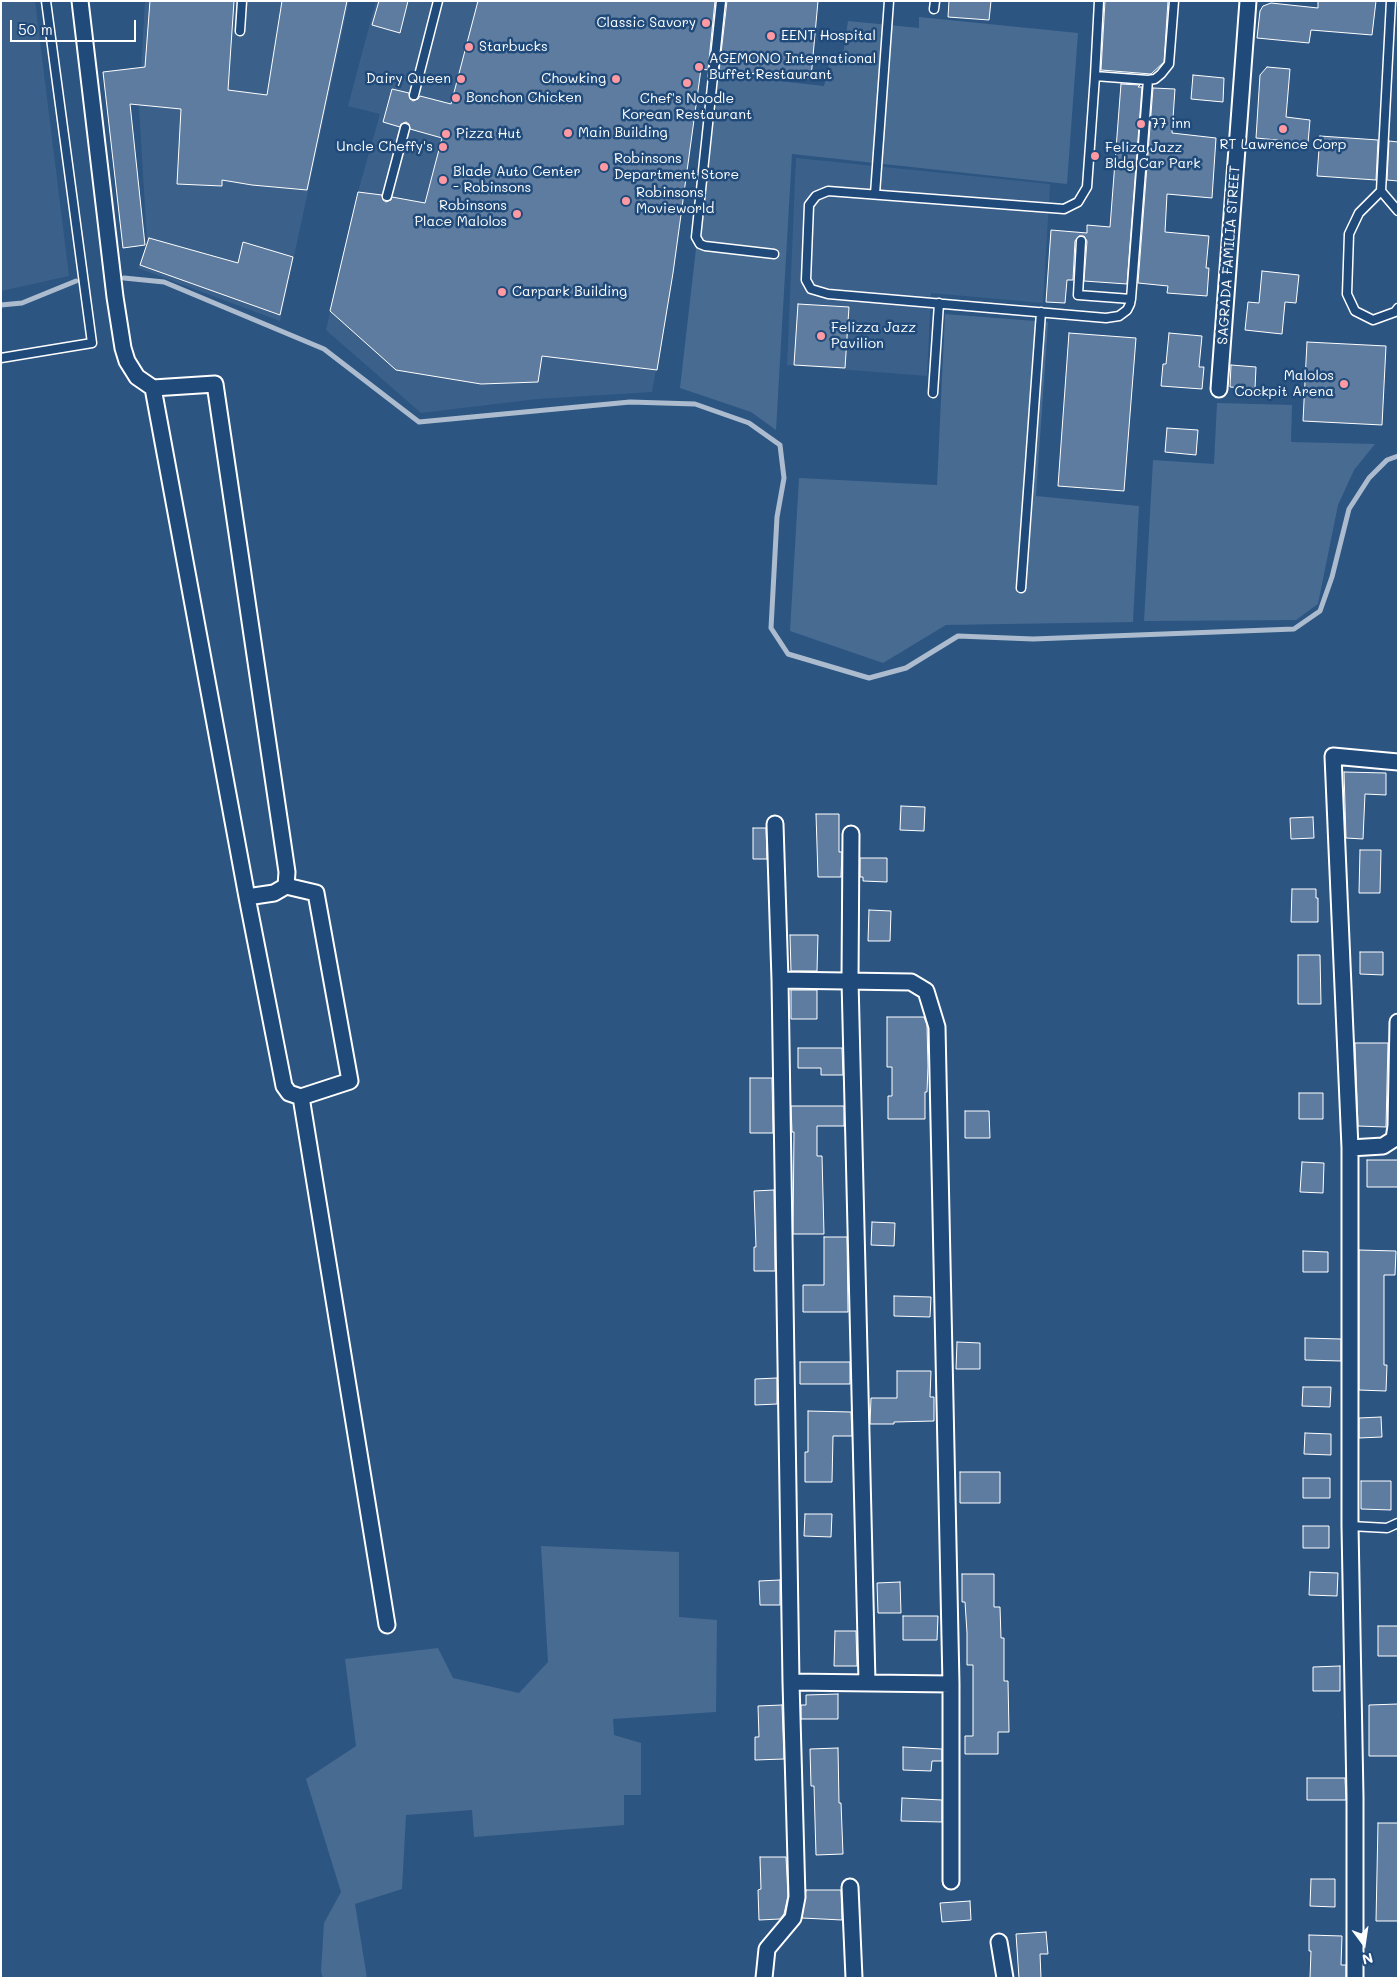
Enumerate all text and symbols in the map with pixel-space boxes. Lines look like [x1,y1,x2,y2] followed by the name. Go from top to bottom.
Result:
[12,10,139,42] scale bar
[597,15,696,31] place label: Classic Savory
[700,17,712,29] marker: Classic Savory
[18,19,53,39] text: 50 m
[781,28,876,44] place label: EENT Hospital
[765,30,777,42] marker: EENT Hospital
[479,39,548,55] place label: Starbucks
[463,41,475,53] marker: Starbucks
[709,51,876,84] place label: AGEMONO International Buffet Restaurant
[693,61,705,73] marker: AGEMONO International Buffet Restaurant
[366,71,451,87] place label: Dairy Queen
[541,71,606,87] place label: Chowking
[455,73,467,85] marker: Dairy Queen
[610,73,622,85] marker: Chowking
[681,77,693,89] marker: Chef's Noodle Korean Restaurant
[466,90,582,106] place label: Bonchon Chicken
[622,91,752,124] place label: Chef's Noodle Korean Restaurant
[450,92,462,104] marker: Bonchon Chicken
[1151,116,1191,132] place label: 77 inn
[1135,118,1147,130] marker: 77 inn
[1277,123,1289,135] marker: RT Lawrence Corp
[578,125,668,141] place label: Main Building
[456,126,521,142] place label: Pizza Hut
[562,127,574,139] marker: Main Building
[440,128,452,140] marker: Pizza Hut
[1220,137,1346,153] place label: RT Lawrence Corp
[336,139,433,155] place label: Uncle Cheffy's
[1105,140,1201,172] place label: Feliza Jazz Bldg Car Park
[437,141,449,153] marker: Uncle Cheffy's
[1089,150,1101,162] marker: Feliza Jazz Bldg Car Park
[614,151,739,184] place label: Robinsons Department Store
[598,161,610,173] marker: Robinsons Department Store
[453,164,581,196] place label: Blade Auto Center - Robinsons
[1214,165,1244,345] street label: SAGRADA FAMILIA STREET
[437,174,449,186] marker: Blade Auto Center - Robinsons
[636,185,714,218] place label: Robinsons Movieworld
[620,195,632,207] marker: Robinsons Movieworld
[415,198,507,230] place label: Robinsons Place Malolos
[511,208,523,220] marker: Robinsons Place Malolos
[512,284,627,300] place label: Carpark Building
[496,286,508,298] marker: Carpark Building
[831,320,916,352] place label: Felizza Jazz Pavilion
[815,330,827,342] marker: Felizza Jazz Pavilion
[1235,368,1334,401] place label: Malolos Cockpit Arena
[1338,378,1350,390] marker: Malolos Cockpit Arena
[1339,1919,1389,1969] north arrow
[1360,1949,1375,1970] text: N

